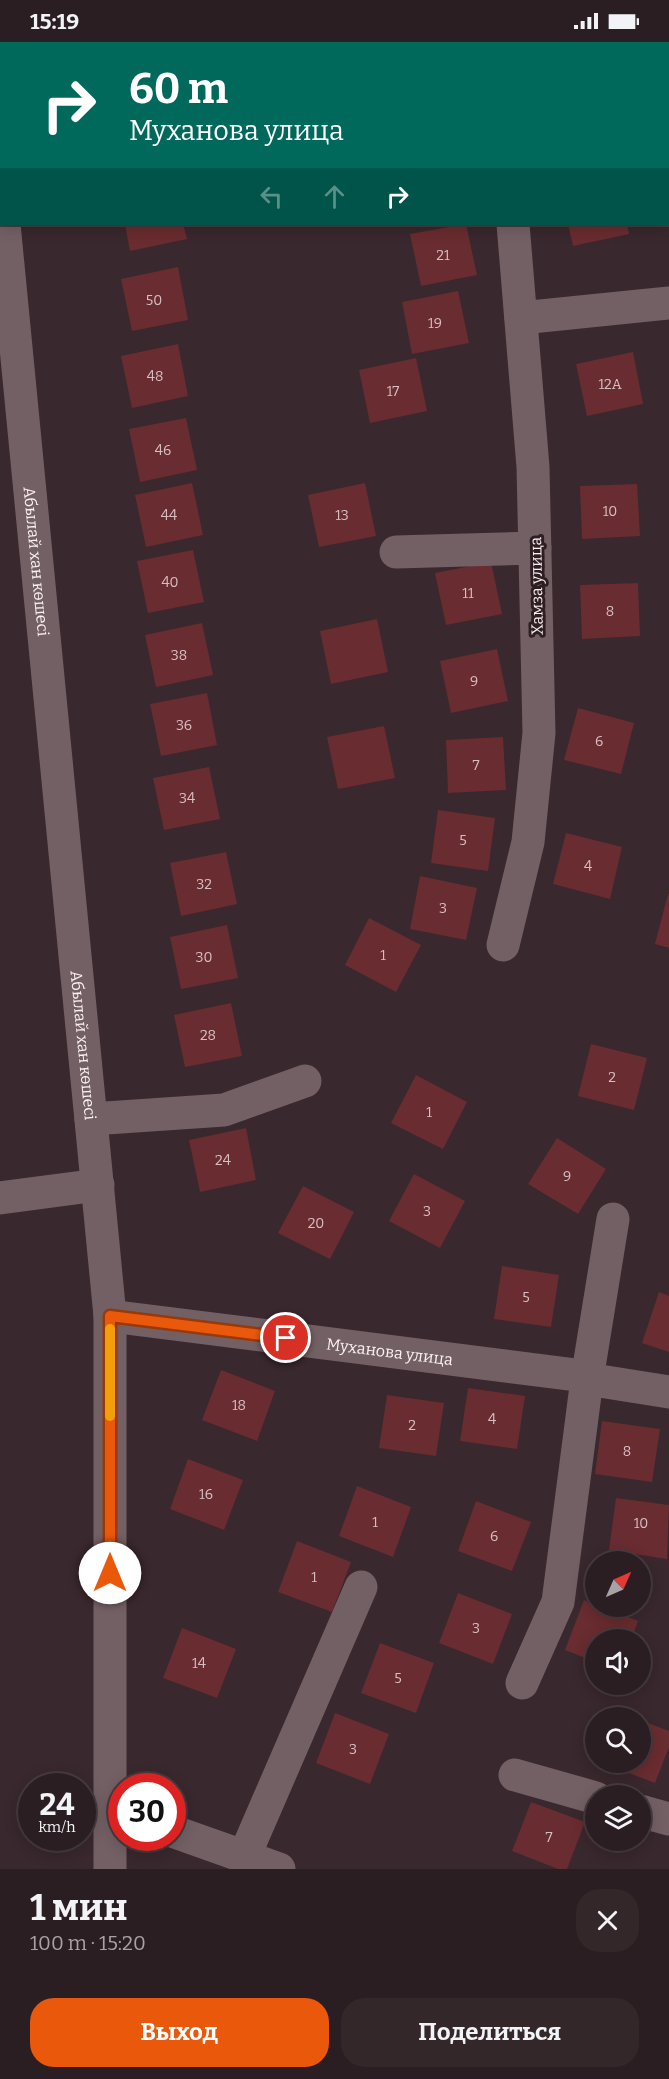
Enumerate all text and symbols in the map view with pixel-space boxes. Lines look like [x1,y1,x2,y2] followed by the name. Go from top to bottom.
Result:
[30,8,79,35] text: 15:19
[129,64,228,114] text: 60 m
[30,66,108,144] icon: right
[129,115,344,147] text: Муханова улица
[255,180,288,213] icon: left
[318,180,351,213] icon: ahead
[381,180,414,213] icon: right
[436,247,450,264] house number: 21
[146,292,162,309] house number: 50
[428,315,442,332] house number: 19
[147,368,163,385] house number: 48
[598,376,622,393] house number: 12А
[387,383,399,400] house number: 17
[155,442,171,459] house number: 46
[20,486,53,637] street label: Абылай хан көшесі
[603,503,617,520] house number: 10
[161,507,177,524] house number: 44
[335,507,349,524] house number: 13
[526,536,547,635] street label: Хамза улица
[161,574,179,591] house number: 40
[462,585,474,602] house number: 11
[606,603,614,620] house number: 8
[171,647,187,664] house number: 38
[470,673,478,690] house number: 9
[176,717,192,734] house number: 36
[595,733,603,750] house number: 6
[472,757,480,774] house number: 7
[179,790,195,807] house number: 34
[459,832,467,849] house number: 5
[584,858,592,875] house number: 4
[196,876,212,893] house number: 32
[439,900,447,917] house number: 3
[380,947,386,964] house number: 1
[196,949,212,966] house number: 30
[66,970,100,1121] street label: Абылай хан көшесі
[200,1027,216,1044] house number: 28
[608,1069,616,1086] house number: 2
[426,1104,432,1121] house number: 1
[215,1152,231,1169] house number: 24
[563,1168,571,1185] house number: 9
[423,1203,431,1220] house number: 3
[308,1215,324,1232] house number: 20
[522,1289,530,1306] house number: 5
[260,1312,311,1363] pin
[269,1321,302,1354] icon: arrive
[325,1334,454,1369] street label: Муханова улица
[232,1397,246,1414] house number: 18
[488,1411,496,1428] house number: 4
[408,1417,416,1434] house number: 2
[623,1443,631,1460] house number: 8
[199,1486,213,1503] house number: 16
[372,1514,378,1531] house number: 1
[634,1515,648,1532] house number: 10
[490,1528,498,1545] house number: 6
[78,1541,142,1605] position arrow
[585,1551,651,1617] north arrow
[585,1551,651,1851] map controls
[311,1569,317,1586] house number: 1
[472,1620,480,1637] house number: 3
[585,1629,651,1695] button: sound
[192,1655,206,1672] house number: 14
[394,1670,402,1687] house number: 5
[585,1707,651,1773] button: search
[349,1741,357,1758] house number: 3
[108,1773,186,1851] speed limit sign: 30
[585,1785,651,1851] button: layers
[39,1787,75,1823] text: 24
[38,1818,76,1836] text: km/h
[545,1829,553,1846] house number: 7
[30,1886,128,1930] text: 1 мин
[576,1889,639,1952] button: close
[30,1931,146,1955] text: 100 m · 15:20
[30,1998,329,2067] button: Выход
[341,1998,639,2067] button: Поделиться

